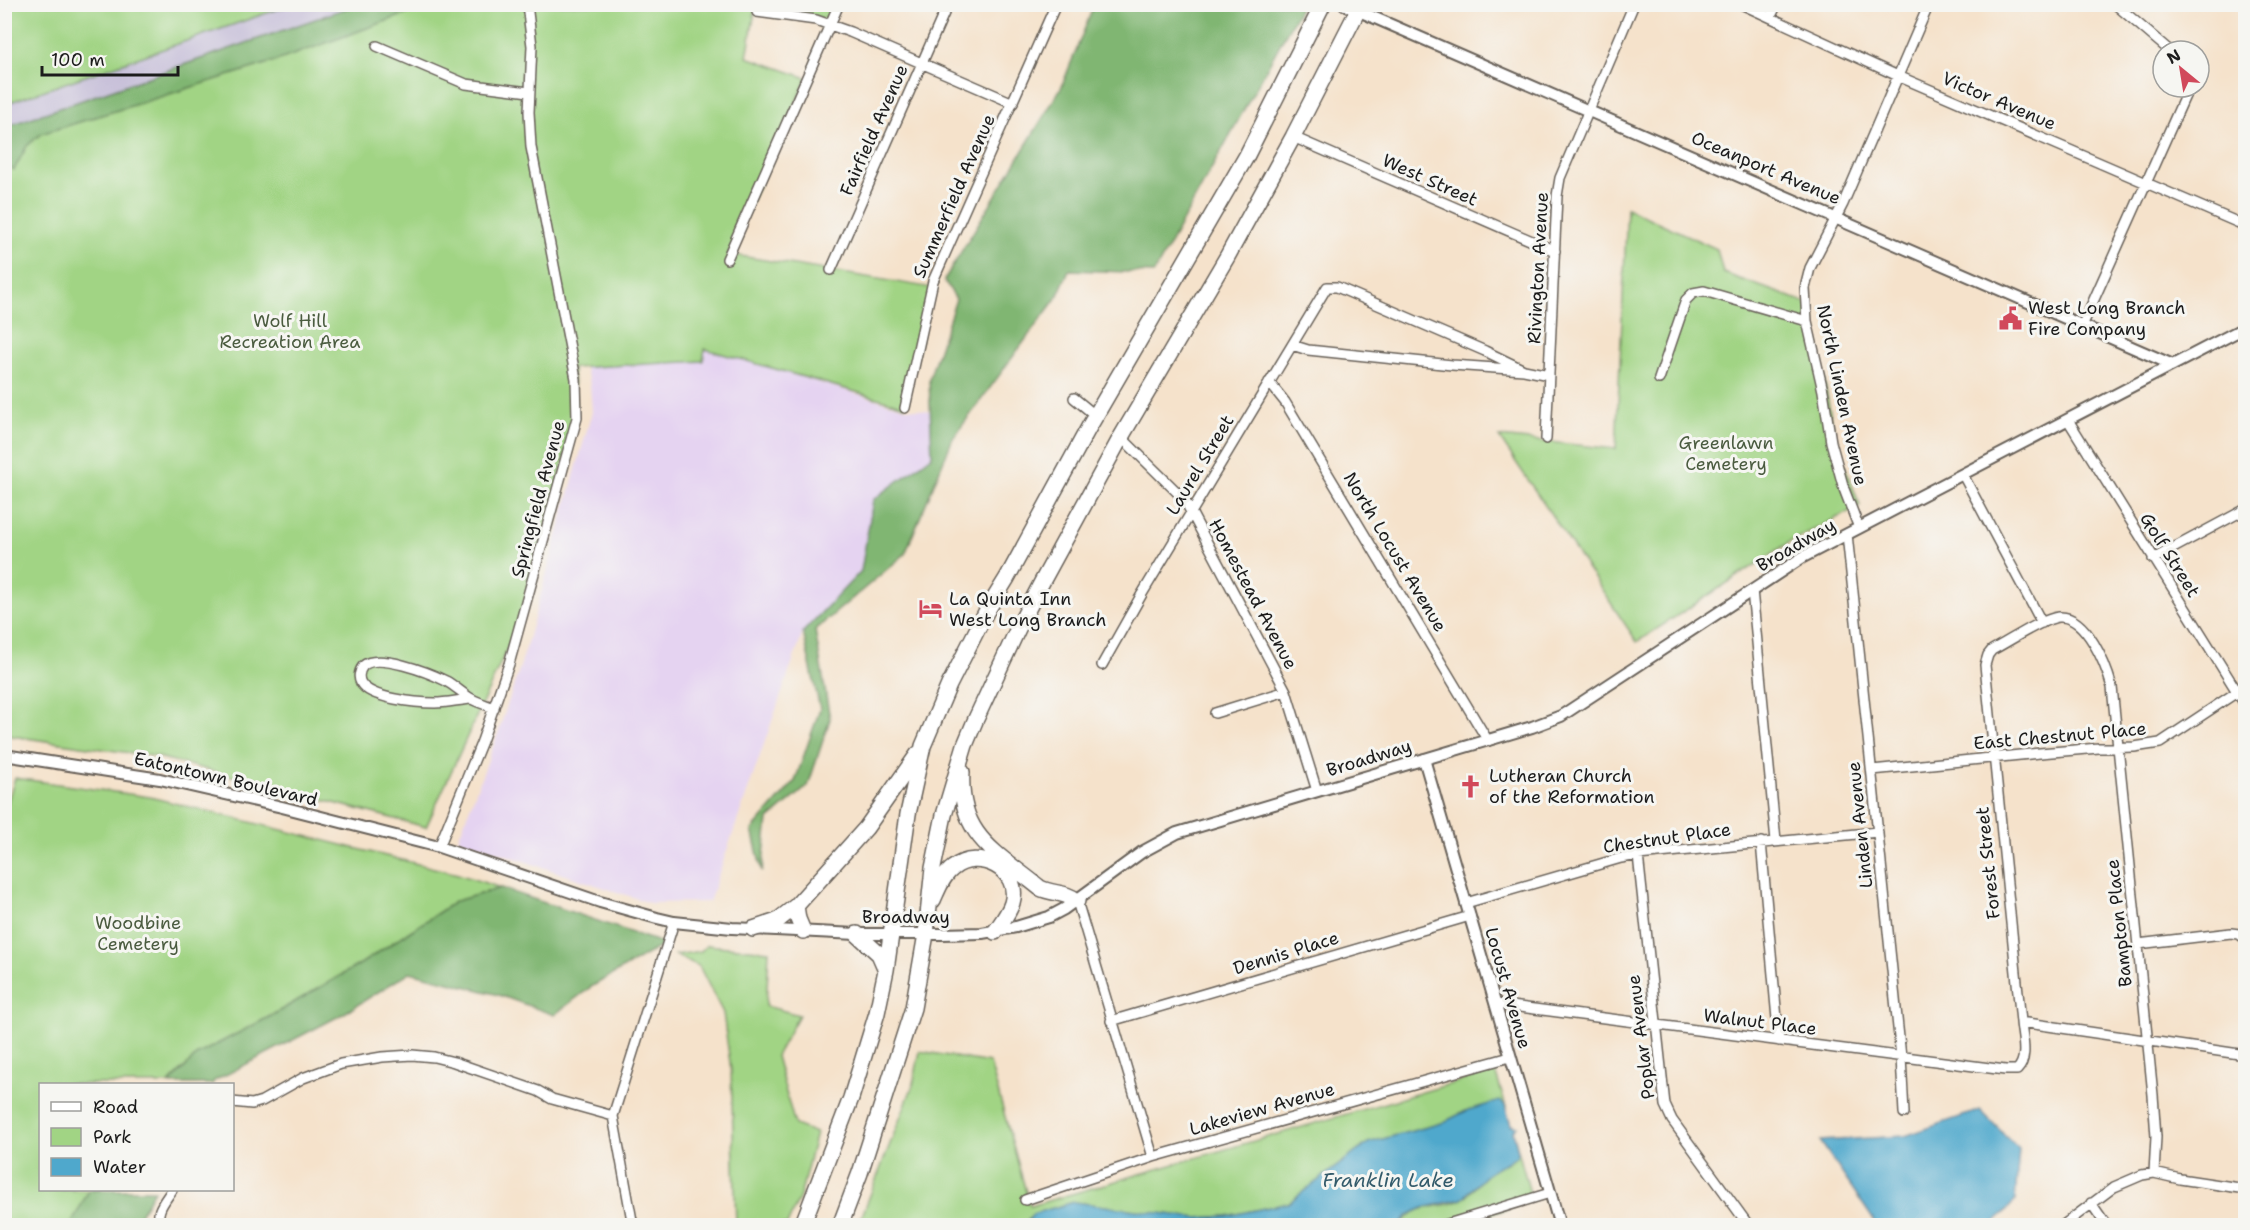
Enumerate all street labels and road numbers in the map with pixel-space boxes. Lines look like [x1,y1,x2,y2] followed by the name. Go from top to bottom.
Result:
[834,61,914,199] street label: Fairfield Avenue
[1938,66,2060,136] street label: Victor Avenue
[907,110,1001,282] street label: Summerfield Avenue
[1688,126,1844,210] street label: Oceanport Avenue
[1379,148,1482,212] street label: West Street
[1522,191,1554,345] street label: Rivington Avenue
[1811,302,1873,488] street label: North Linden Avenue
[1161,410,1239,520] street label: Laurel Street
[505,418,571,580] street label: Springfield Avenue
[1338,468,1452,636] street label: North Locust Avenue
[2135,508,2206,602] street label: Golf Street
[1752,513,1840,577] street label: Broadway
[1203,515,1303,673] street label: Homestead Avenue
[1973,716,2147,756] street label: East Chestnut Place
[1323,734,1415,782] street label: Broadway
[132,746,320,812] street label: Eatontown Boulevard
[1841,761,1879,889] street label: Linden Avenue
[1970,805,2006,920] street label: Forest Street
[1602,817,1732,859] street label: Chestnut Place
[2100,858,2138,988] street label: Bampton Place
[862,905,950,929] street label: Broadway
[1479,925,1537,1051] street label: Locust Avenue
[1230,926,1342,980] street label: Dennis Place
[1621,973,1661,1101] street label: Poplar Avenue
[1702,1003,1818,1041] street label: Walnut Place
[1187,1077,1337,1141] street label: Lakeview Avenue

